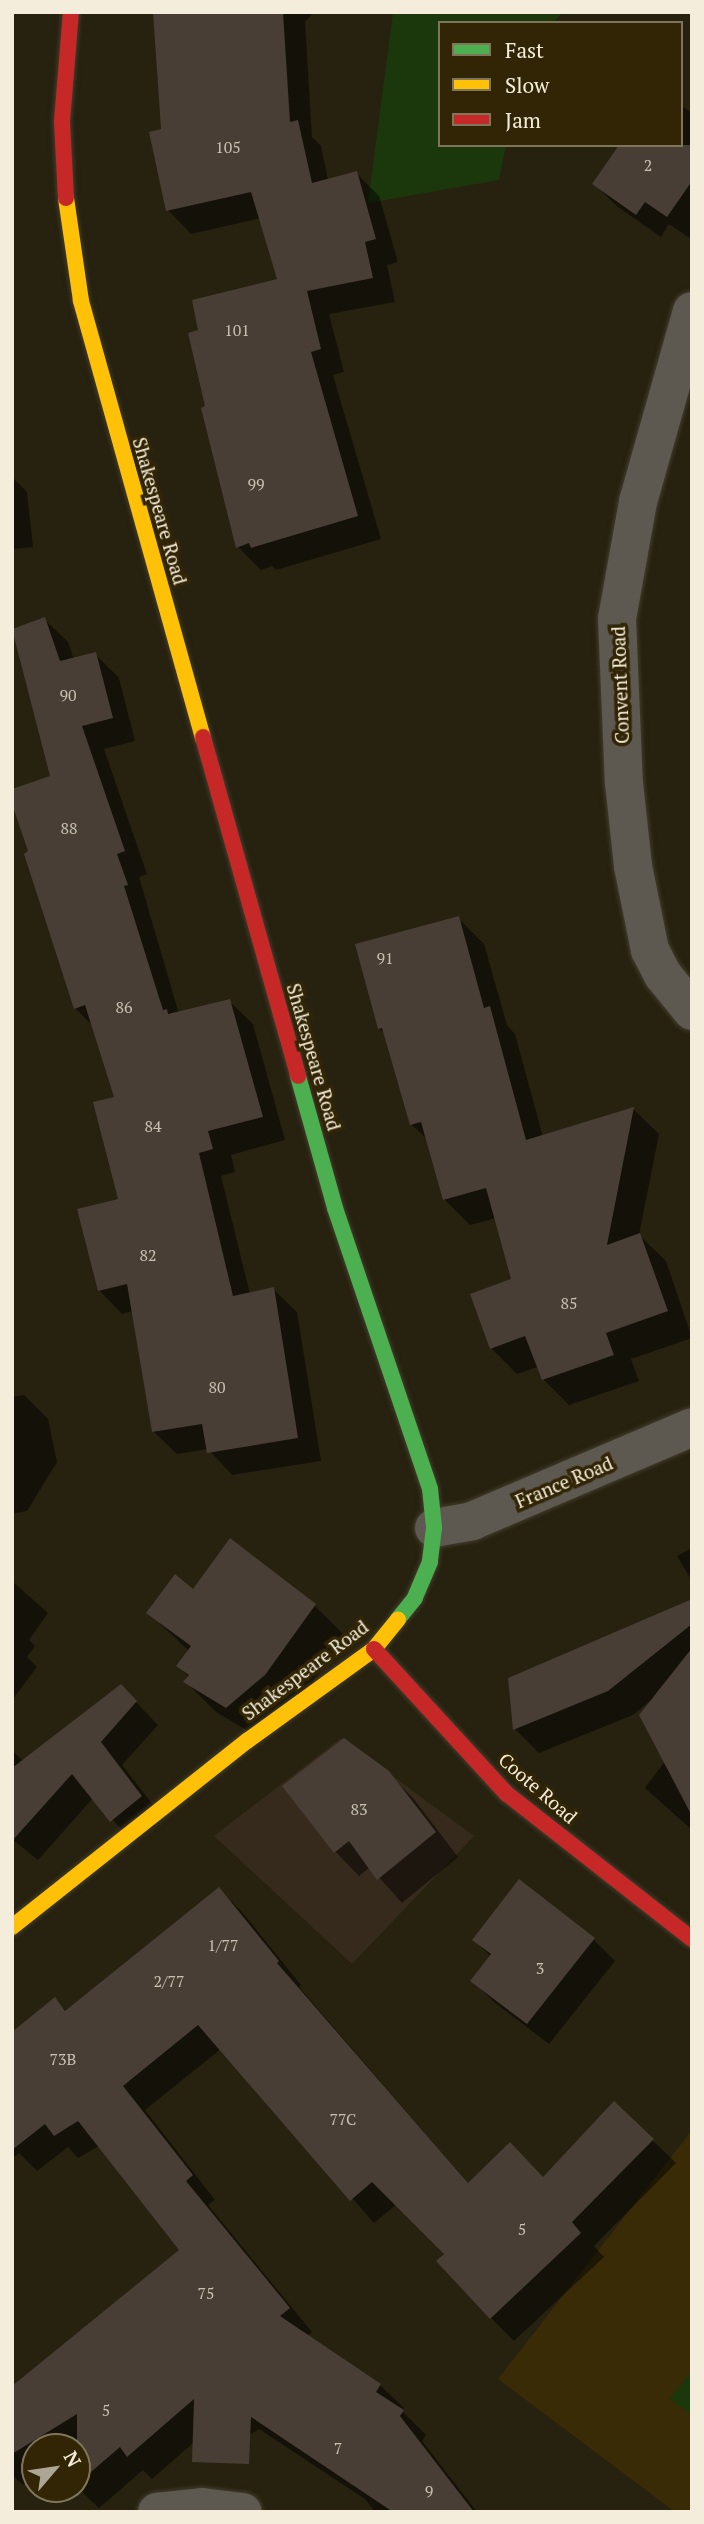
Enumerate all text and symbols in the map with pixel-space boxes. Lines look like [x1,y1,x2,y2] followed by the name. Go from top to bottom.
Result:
[438,21,683,147] legend
[505,36,544,64] text: Fast
[505,71,549,99] text: Slow
[505,106,541,134] text: Jam
[215,137,241,157] house number: 105
[644,155,652,175] house number: 2
[224,320,250,340] house number: 101
[128,435,192,587] street label: Shakespeare Road
[247,474,265,494] house number: 99
[607,626,633,744] street label: Convent Road
[59,685,77,705] house number: 90
[60,818,78,838] house number: 88
[376,948,394,968] house number: 91
[282,981,346,1133] street label: Shakespeare Road
[115,997,133,1017] house number: 86
[144,1116,162,1136] house number: 84
[139,1245,157,1265] house number: 82
[560,1293,578,1313] house number: 85
[208,1377,226,1397] house number: 80
[512,1451,616,1513] street label: France Road
[237,1615,373,1725] street label: Shakespeare Road
[494,1748,582,1828] street label: Coote Road
[350,1799,368,1819] house number: 83
[207,1935,239,1955] house number: 1/77
[536,1958,544,1978] house number: 3
[153,1971,185,1991] house number: 2/77
[50,2049,76,2069] house number: 73B
[330,2109,356,2129] house number: 77C
[518,2219,526,2239] house number: 5
[197,2283,215,2303] house number: 75
[102,2400,110,2420] house number: 5
[21,2433,91,2503] north arrow
[334,2438,342,2458] house number: 7
[59,2446,87,2471] text: N
[425,2481,433,2501] house number: 9

